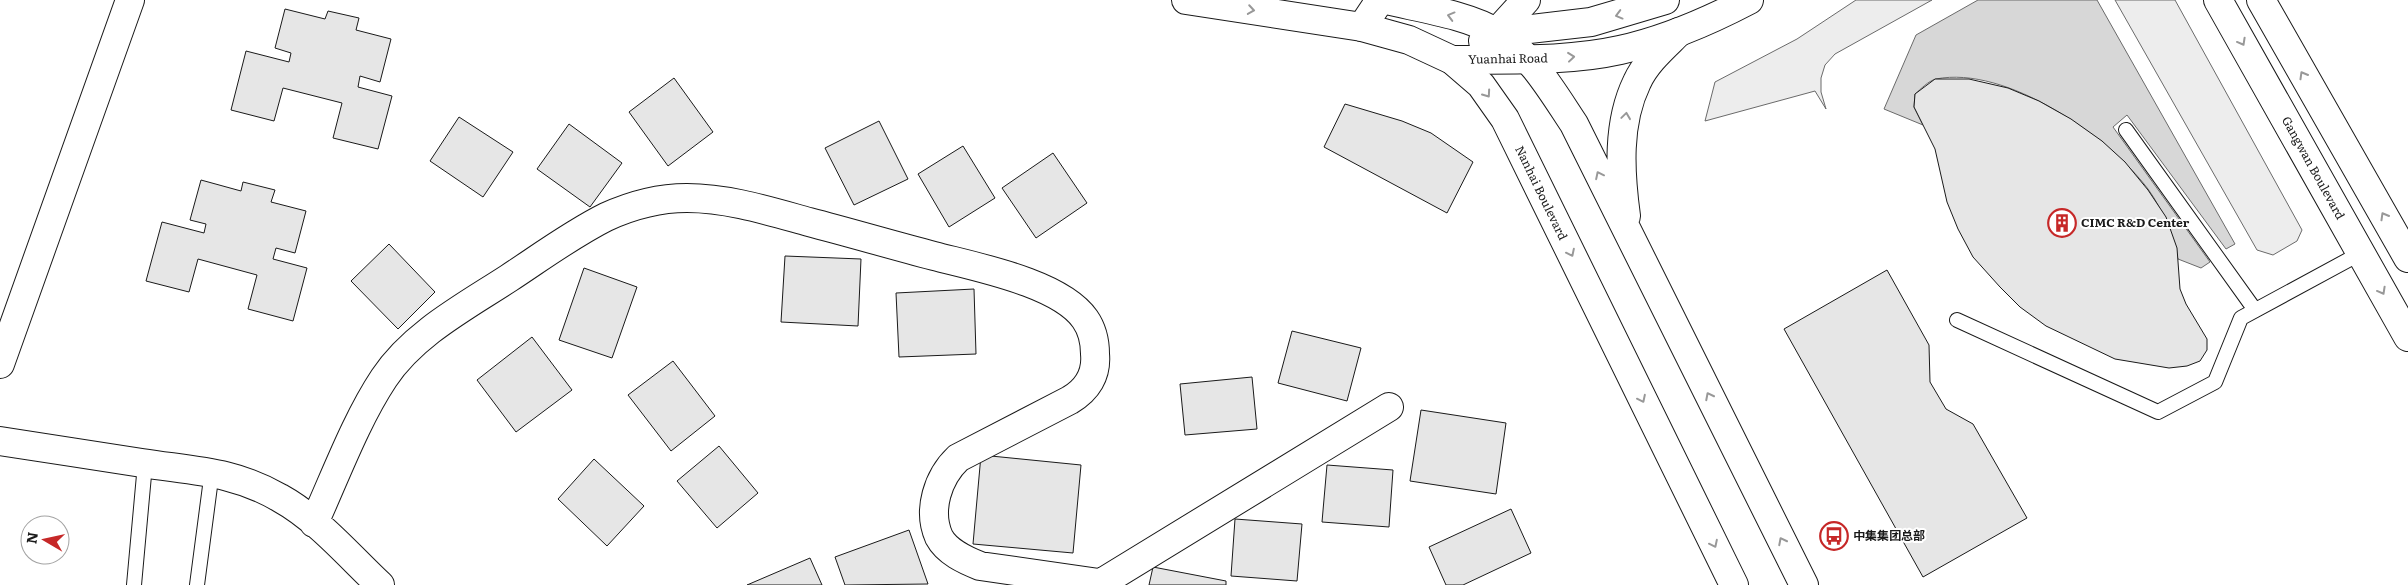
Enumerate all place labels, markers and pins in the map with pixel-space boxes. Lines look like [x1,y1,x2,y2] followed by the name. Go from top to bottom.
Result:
[2047,208,2077,238] building icon: CIMC R&D Center
[2081,213,2190,231] place label: CIMC R&D Center
[1819,521,1849,551] bus stop icon: 中集集团总部
[1853,526,1925,544] place label: 中集集团总部

